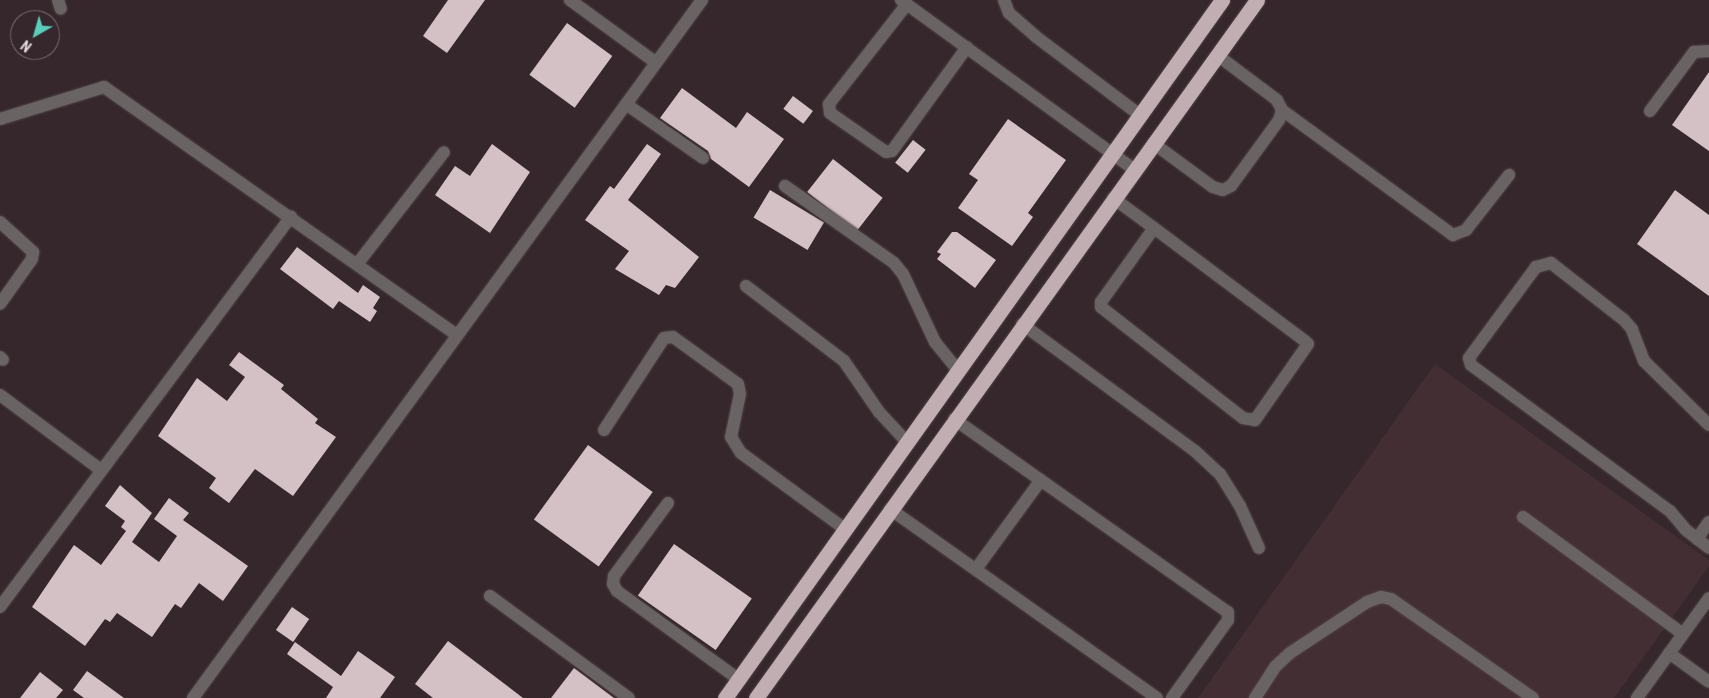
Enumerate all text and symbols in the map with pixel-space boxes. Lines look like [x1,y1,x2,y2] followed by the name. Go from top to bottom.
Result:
[10,10,60,60] north arrow
[18,37,35,55] text: N

